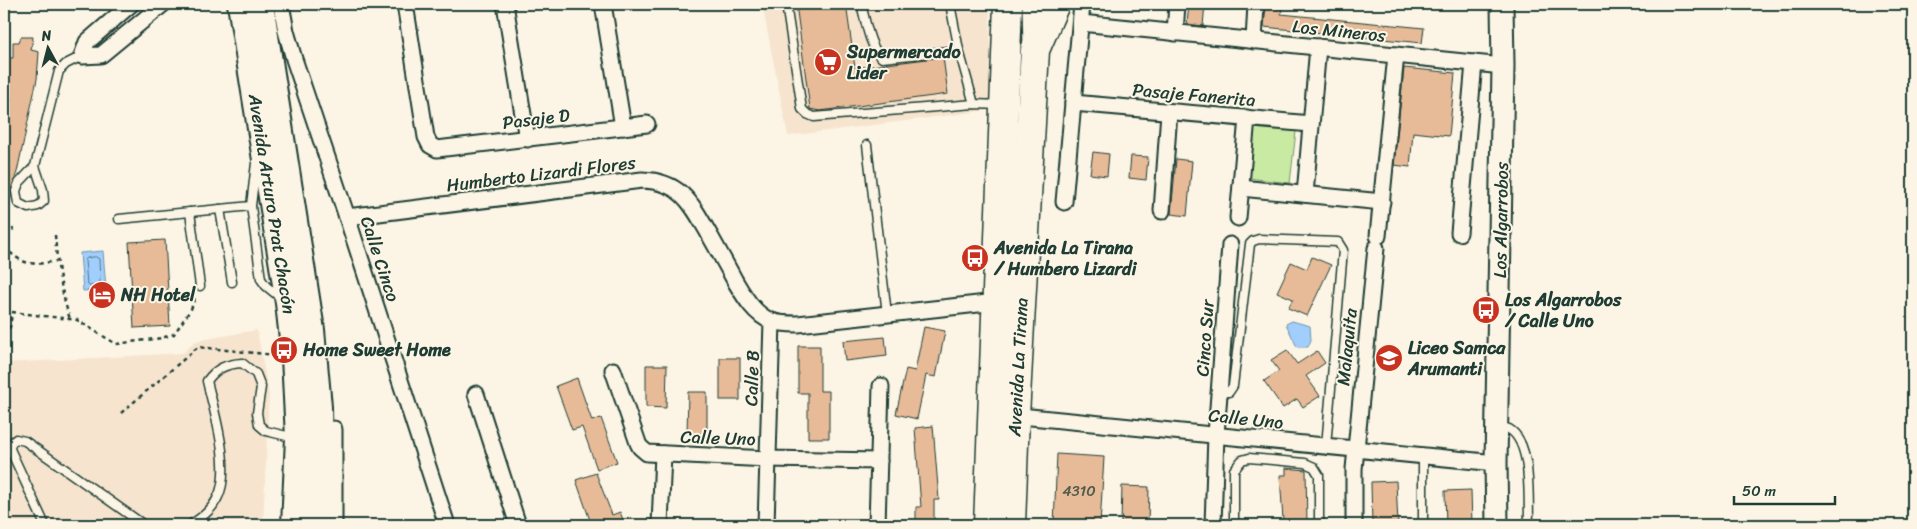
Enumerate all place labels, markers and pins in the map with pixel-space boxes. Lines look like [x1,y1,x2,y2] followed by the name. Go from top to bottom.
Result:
[846,36,961,89] place label: Supermercado Lider
[813,47,843,77] supermarket icon: Supermercado Lider
[993,232,1137,285] place label: Avenida La Tirana / Humbero Lizardi
[960,243,990,273] bus stop icon: Avenida La Tirana / Humbero Lizardi
[120,279,196,311] place label: NH Hotel
[87,280,117,310] hotel icon: NH Hotel
[1504,284,1622,337] place label: Los Algarrobos / Calle Uno
[1471,295,1501,325] bus stop icon: Los Algarrobos / Calle Uno
[1407,332,1506,385] place label: Liceo Samca Arumanti
[302,334,451,366] place label: Home Sweet Home
[269,335,299,365] bus stop icon: Home Sweet Home
[1374,343,1404,373] school or university icon: Liceo Samca Arumanti

